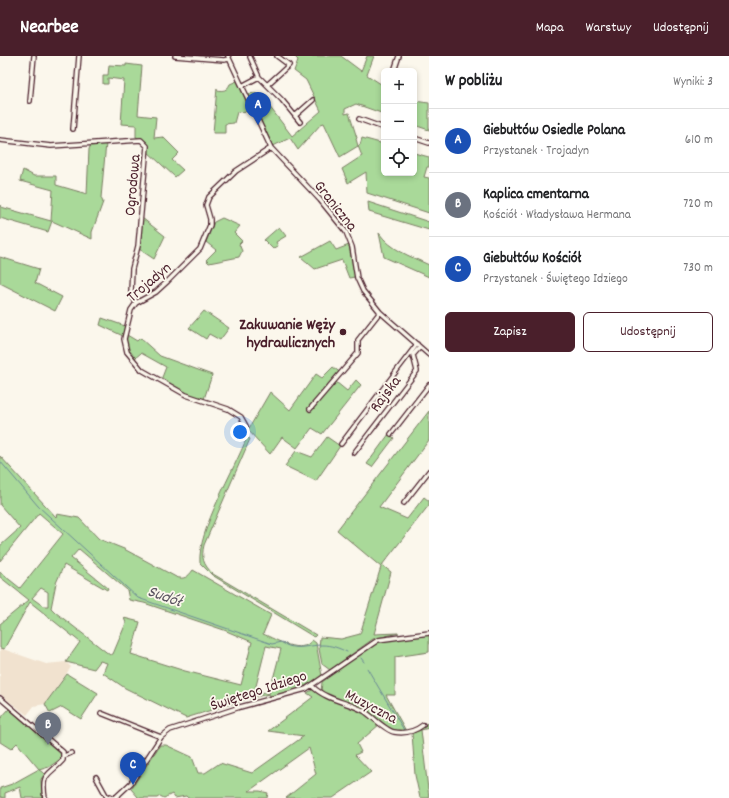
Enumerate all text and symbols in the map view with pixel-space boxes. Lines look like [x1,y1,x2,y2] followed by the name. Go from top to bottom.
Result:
[20,15,79,42] text: Nearbee
[536,18,564,38] text: Mapa
[586,18,631,38] text: Warstwy
[653,18,709,38] text: Udostępnij
[381,68,417,176] map controls
[381,68,417,104] button: +
[445,70,502,94] text: W pobliżu
[673,73,713,92] text: Wyniki: 3
[245,92,271,125] pin: A
[381,104,417,140] button: −
[483,120,625,142] text: Giebułtów Osiedle Polana
[454,131,462,150] text: A
[685,131,713,150] text: 610 m
[381,140,417,176] button: locate
[483,142,589,161] text: Przystanek · Trojadyn
[119,153,148,217] street label: Ogrodowa
[308,176,363,237] street label: Graniczna
[483,184,589,206] text: Kaplica cmentarna
[455,195,461,214] text: B
[683,195,713,214] text: 720 m
[483,206,631,225] text: Kościół · Władysława Hermana
[483,248,581,270] text: Giebułtów Kościół
[122,257,177,309] street label: Trojadyn
[455,259,461,278] text: C
[683,259,713,278] text: 730 m
[483,270,628,289] text: Przystanek · Świętego Idziego
[445,312,575,352] button: Zapisz
[583,312,713,352] button: Udostępnij
[239,314,337,355] place label: Zakuwanie Węży hydraulicznych
[338,327,348,337] marker: Zakuwanie Węży hydraulicznych
[365,371,408,418] street label: Rajska
[230,422,250,442] your location
[144,581,186,616] water label: Sudół
[208,665,310,718] street label: Świętego Idziego
[341,684,401,731] street label: Muzyczna
[35,712,61,745] pin: B
[120,752,146,785] pin: C

